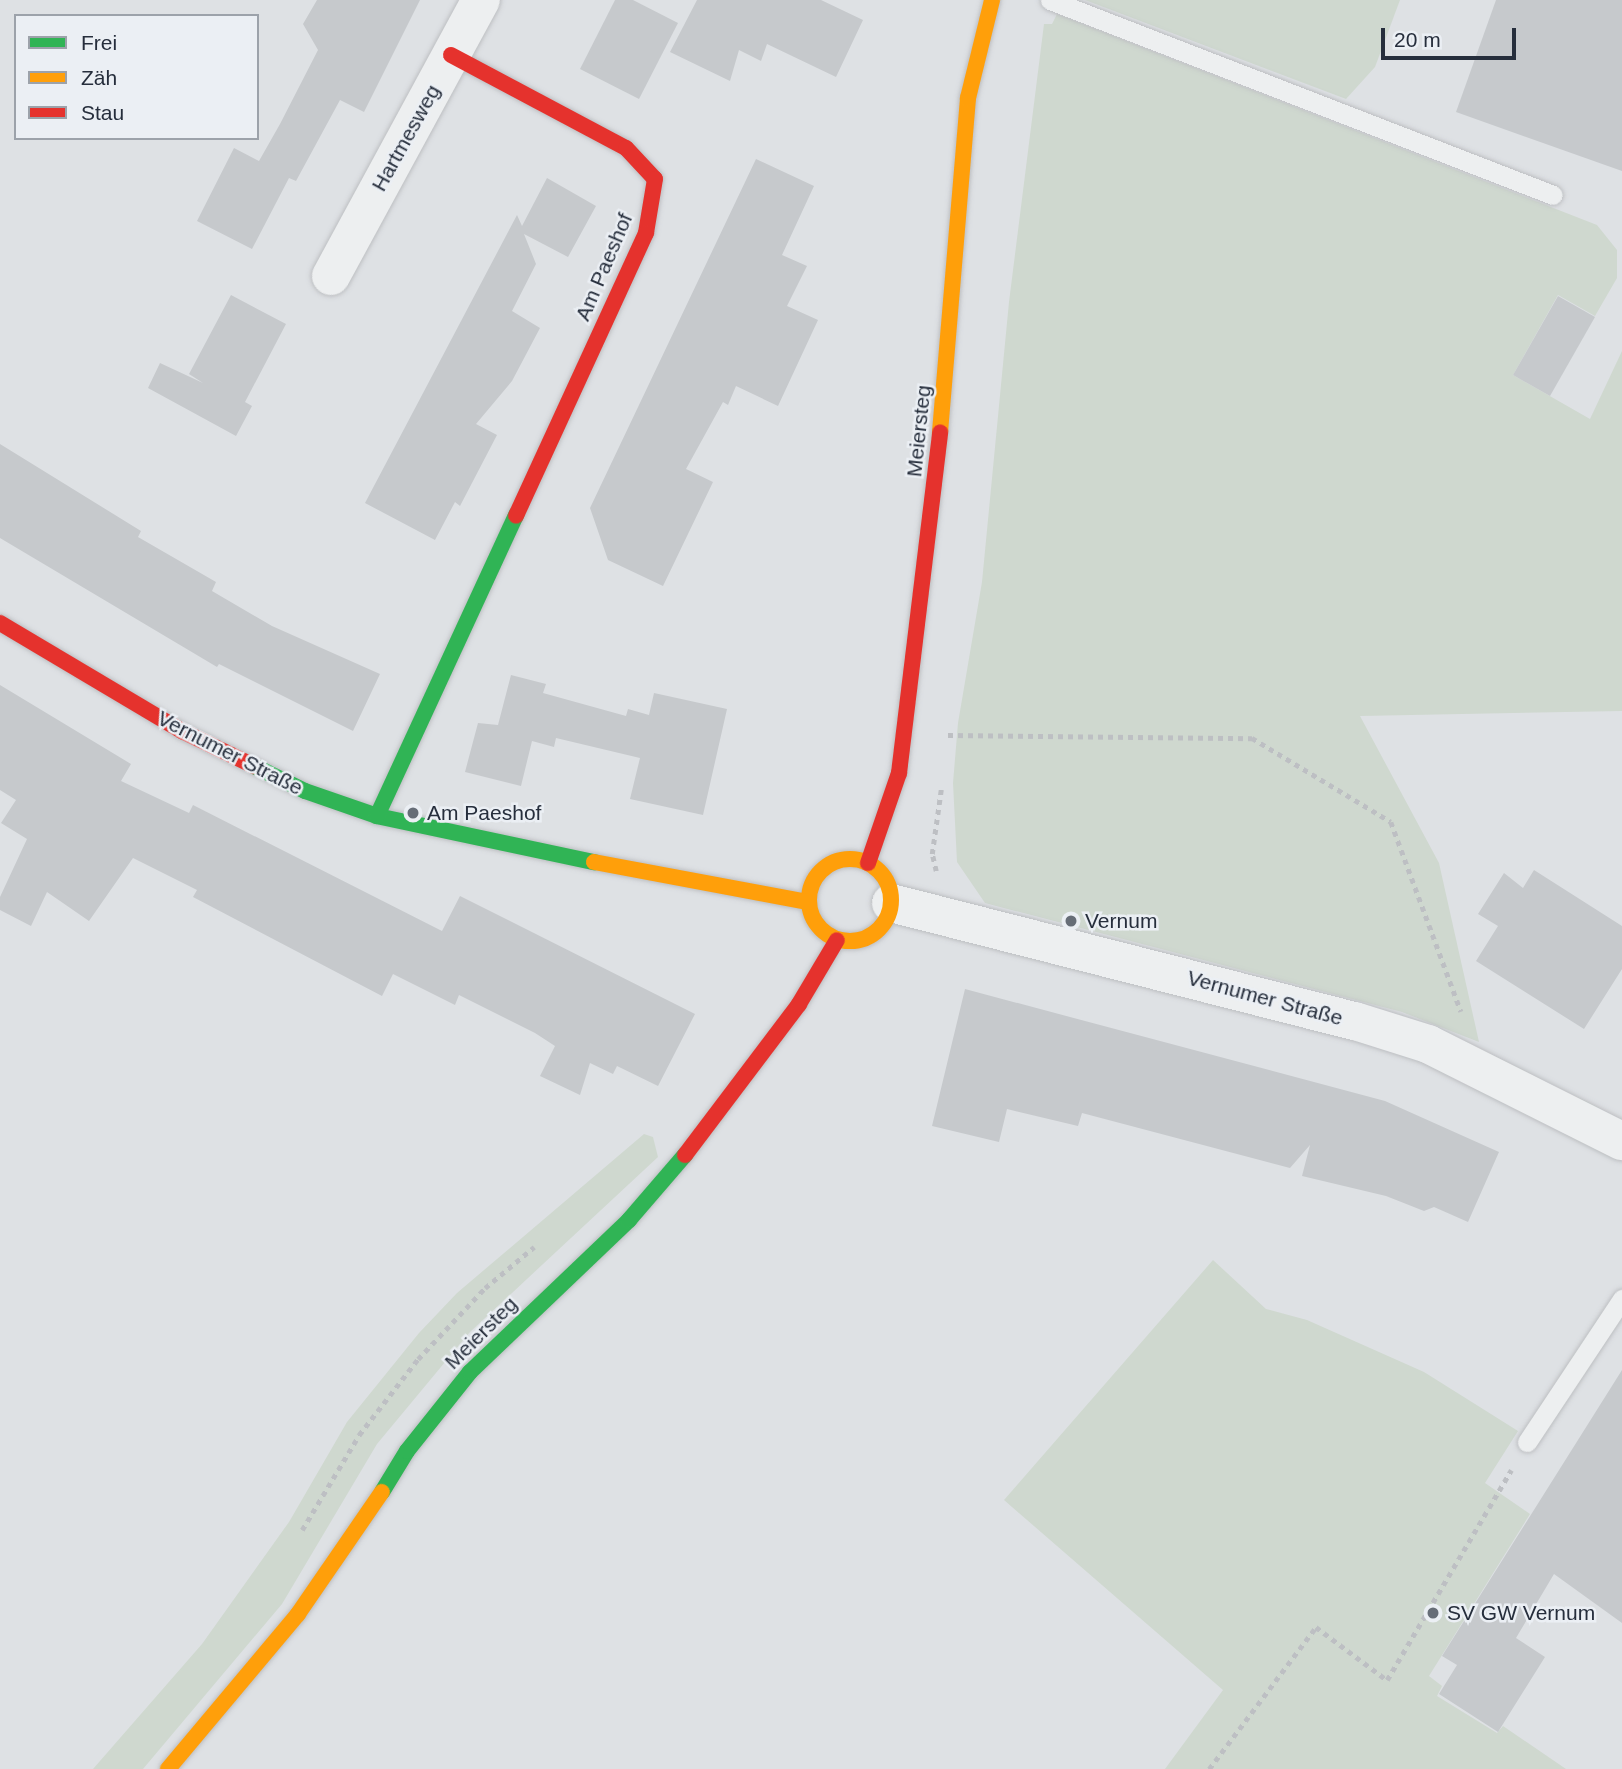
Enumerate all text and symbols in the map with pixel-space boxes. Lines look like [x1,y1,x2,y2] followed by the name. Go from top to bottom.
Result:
[14,14,259,140] legend
[1384,14,1519,58] scale bar
[1394,28,1441,51] text: 20 m
[81,31,117,54] text: Frei
[81,66,117,89] text: Zäh
[366,80,446,196] street label: Hartmesweg
[81,101,124,124] text: Stau
[570,209,638,325] street label: Am Paeshof
[902,384,936,478] street label: Meiersteg
[153,705,307,801] street label: Vernumer Straße
[427,800,541,826] place label: Am Paeshof
[405,805,421,821] marker: Am Paeshof
[1085,908,1157,934] place label: Vernum
[1063,913,1079,929] marker: Vernum
[1185,965,1345,1031] street label: Vernumer Straße
[439,1291,523,1375] street label: Meiersteg
[1447,1600,1595,1626] place label: SV GW Vernum
[1425,1605,1441,1621] marker: SV GW Vernum

